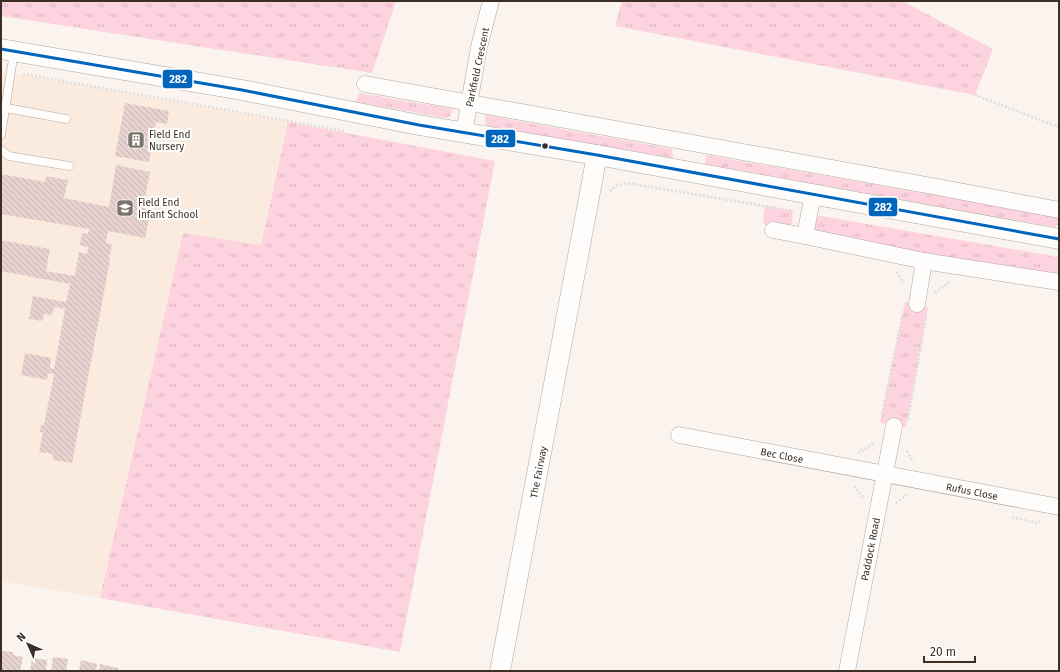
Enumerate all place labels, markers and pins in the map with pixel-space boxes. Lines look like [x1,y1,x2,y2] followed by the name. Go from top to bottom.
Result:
[149,129,190,153] place label: Field End Nursery
[126,130,146,150] building icon: Field End Nursery
[540,141,550,151] unlabelled marker
[138,197,198,221] place label: Field End Infant School
[115,198,135,218] school or university icon: Field End Infant School

